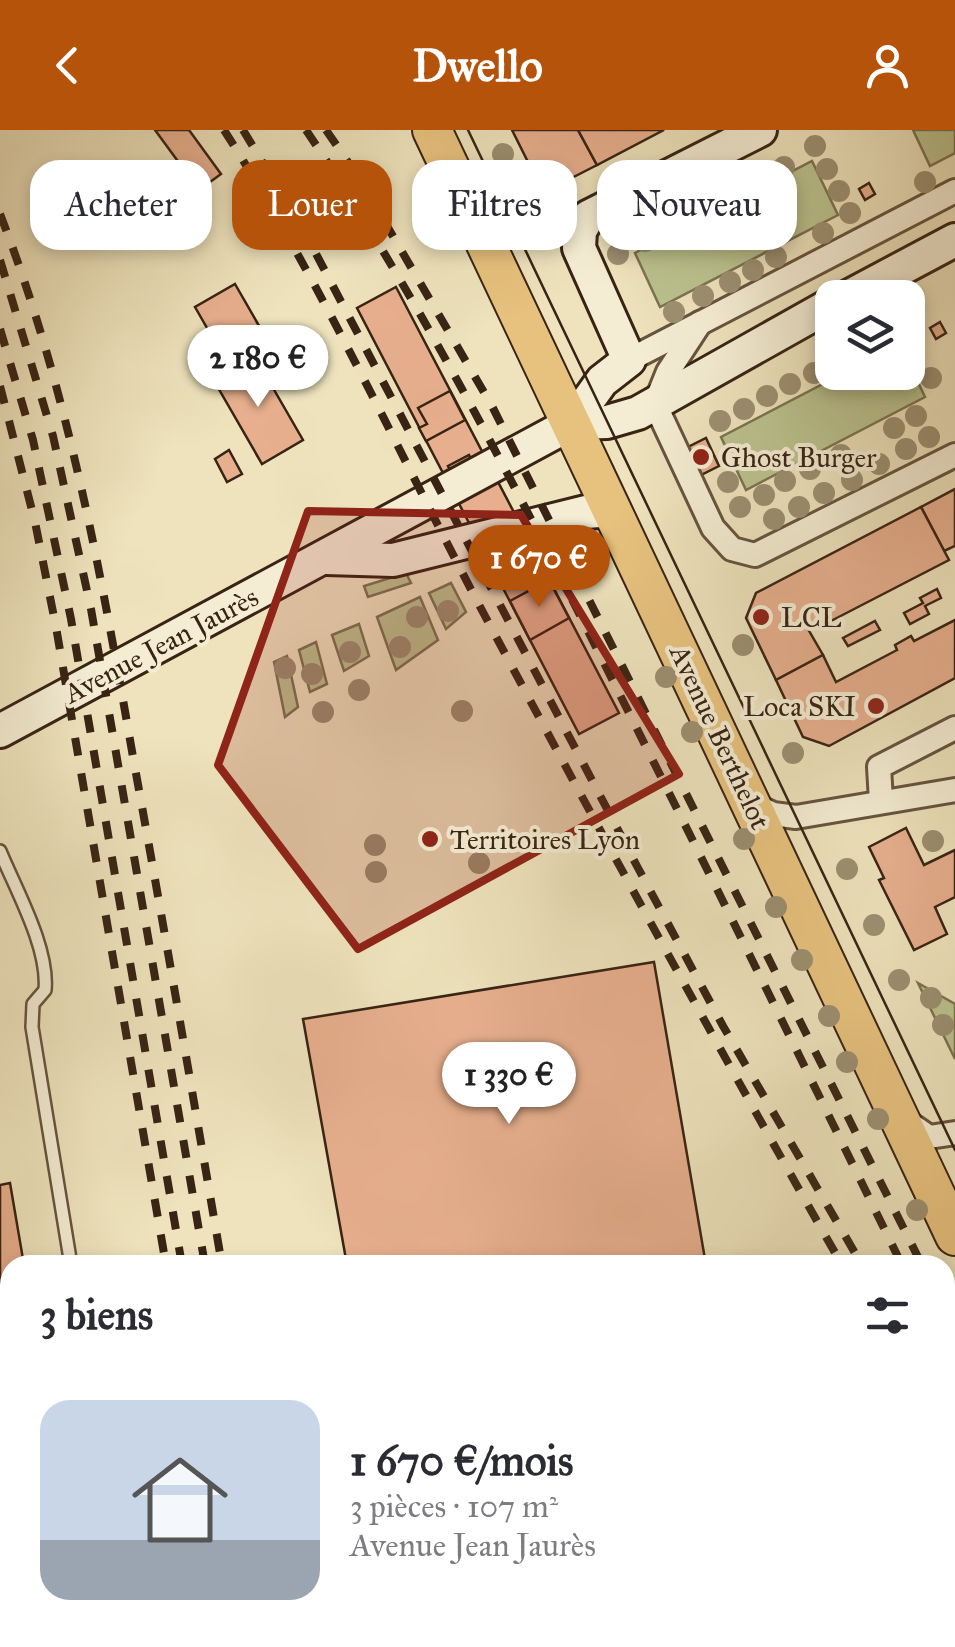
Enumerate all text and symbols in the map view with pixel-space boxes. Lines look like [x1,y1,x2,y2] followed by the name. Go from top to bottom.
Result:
[40,38,95,93] icon: back
[412,38,543,93] text: Dwello
[860,38,915,93] icon: person
[30,160,212,250] chip: Acheter
[232,160,392,250] chip: Louer
[412,160,577,250] chip: Filtres
[597,160,797,250] chip: Nouveau
[815,280,925,390] map controls
[815,280,925,390] button: layers
[166,325,350,410] pin: 2 180 €
[209,338,307,377] text: 2 180 €
[721,440,877,475] place label: Ghost Burger
[690,446,712,468] marker: Ghost Burger
[447,525,631,610] pin: 1 670 €
[490,538,588,577] text: 1 670 €
[57,579,264,711] street label: Avenue Jean Jaurès
[781,600,842,635] place label: LCL
[750,606,772,628] marker: LCL
[662,638,778,835] street label: Avenue Berthelot
[743,689,856,724] place label: Loca SKI
[865,695,887,717] marker: Loca SKI
[450,822,640,857] place label: Territoires Lyon
[419,828,441,850] marker: Territoires Lyon
[417,1042,601,1127] pin: 1 330 €
[464,1055,554,1094] text: 1 330 €
[860,1288,915,1343] icon: filters
[40,1289,153,1341] text: 3 biens
[350,1435,573,1487] text: 1 670 €/mois
[120,1440,240,1560] icon: home
[350,1487,558,1526] text: 3 pièces · 107 m²
[350,1526,596,1565] text: Avenue Jean Jaurès

